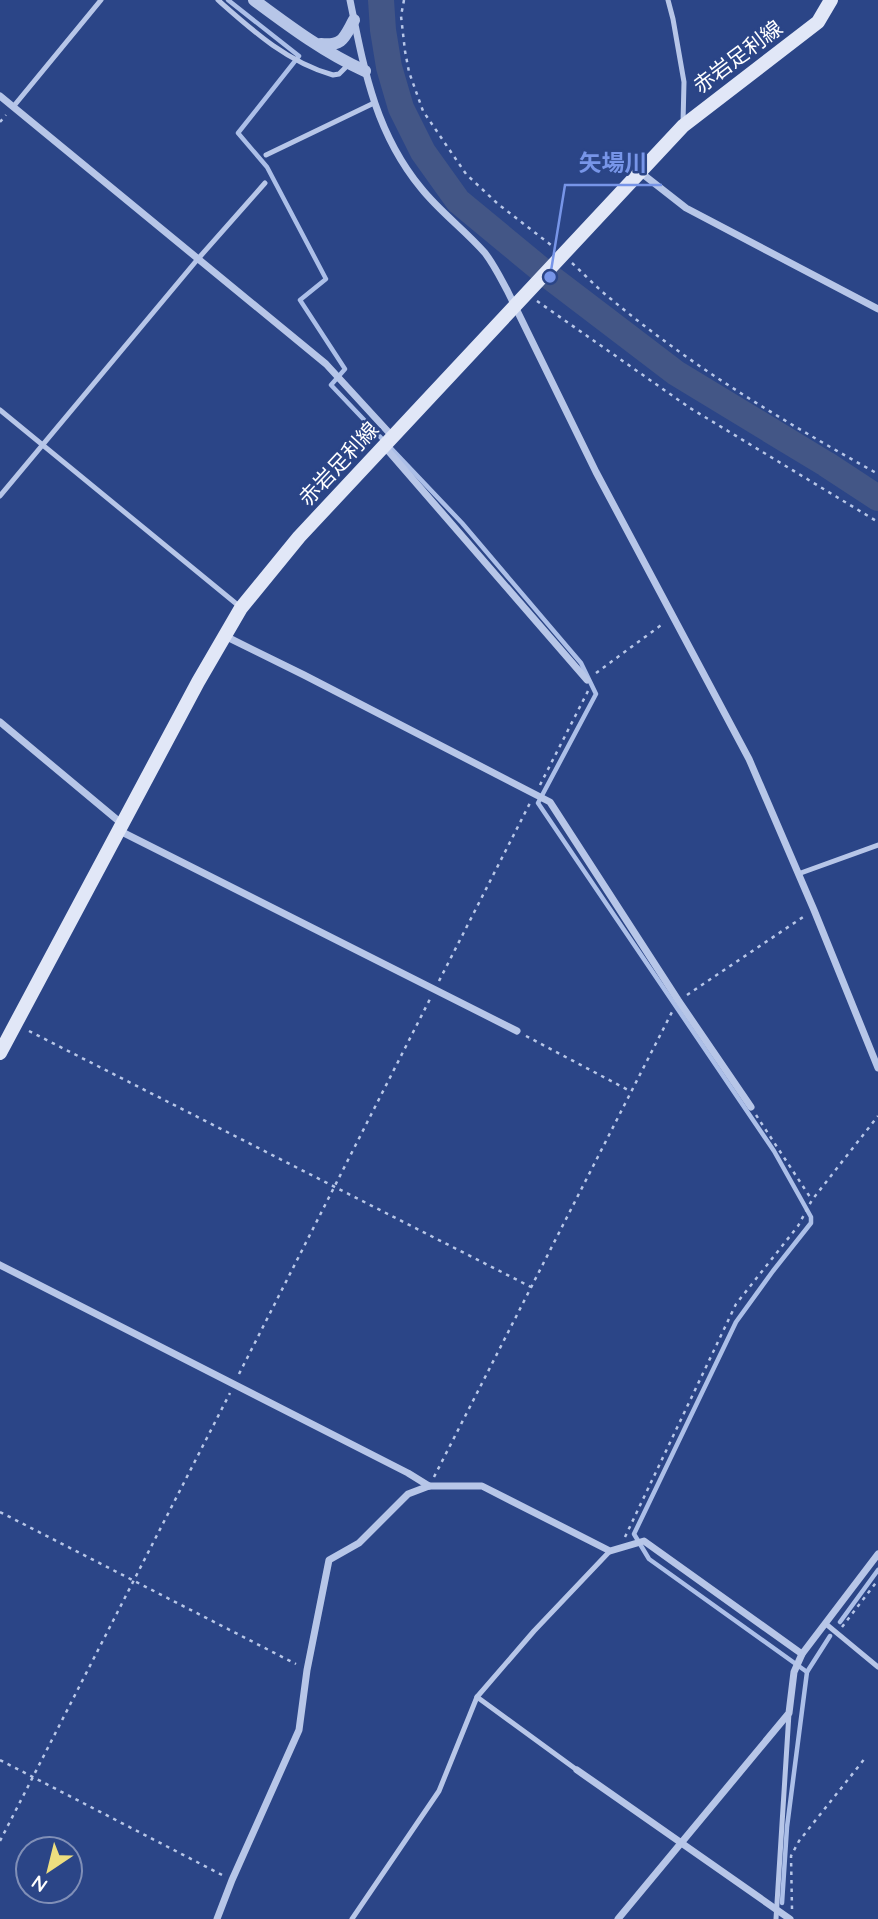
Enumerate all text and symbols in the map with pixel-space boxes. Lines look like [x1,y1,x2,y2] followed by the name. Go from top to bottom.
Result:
[688,14,787,98] street label: 赤岩足利線
[565,141,662,185] callout: 矢場川
[579,148,648,177] text: 矢場川
[293,416,384,511] street label: 赤岩足利線
[14,1835,84,1905] north arrow
[27,1870,52,1898] text: N

